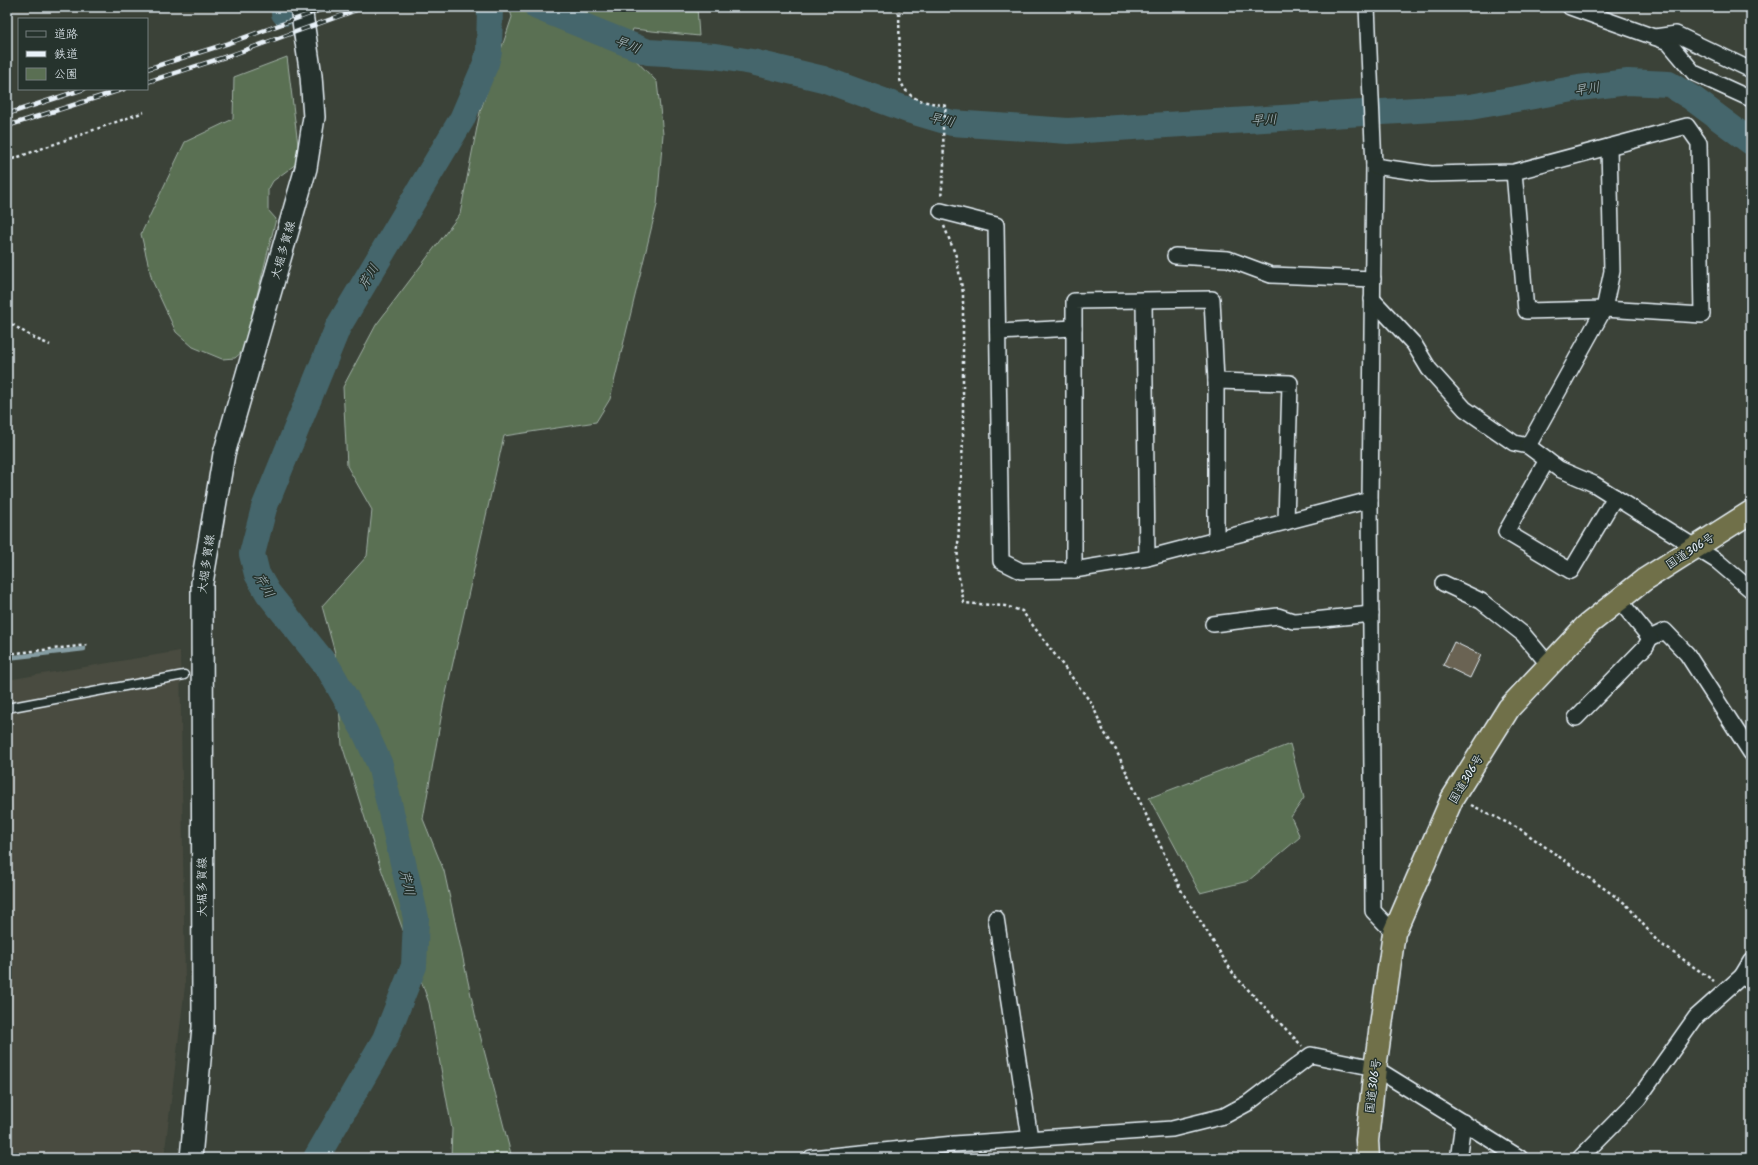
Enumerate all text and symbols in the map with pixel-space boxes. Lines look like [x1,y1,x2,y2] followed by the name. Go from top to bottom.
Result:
[18,18,148,90] legend
[54,25,78,44] text: 道路
[611,31,643,60] water label: 早川
[54,45,78,64] text: 鉄道
[54,65,78,84] text: 公園
[1573,77,1602,102] water label: 早川
[927,107,957,134] water label: 早川
[1251,109,1278,132] water label: 早川
[266,219,301,282] street label: 大堀多賀線
[354,260,385,293] water label: 芹川
[1662,528,1719,575] street label: 国道306号
[193,533,220,595] street label: 大堀多賀線
[248,569,279,602] water label: 芹川
[1444,751,1489,808] street label: 国道306号
[193,857,212,917] street label: 大堀多賀線
[393,868,420,898] water label: 芹川
[1361,1057,1386,1115] street label: 国道306号

